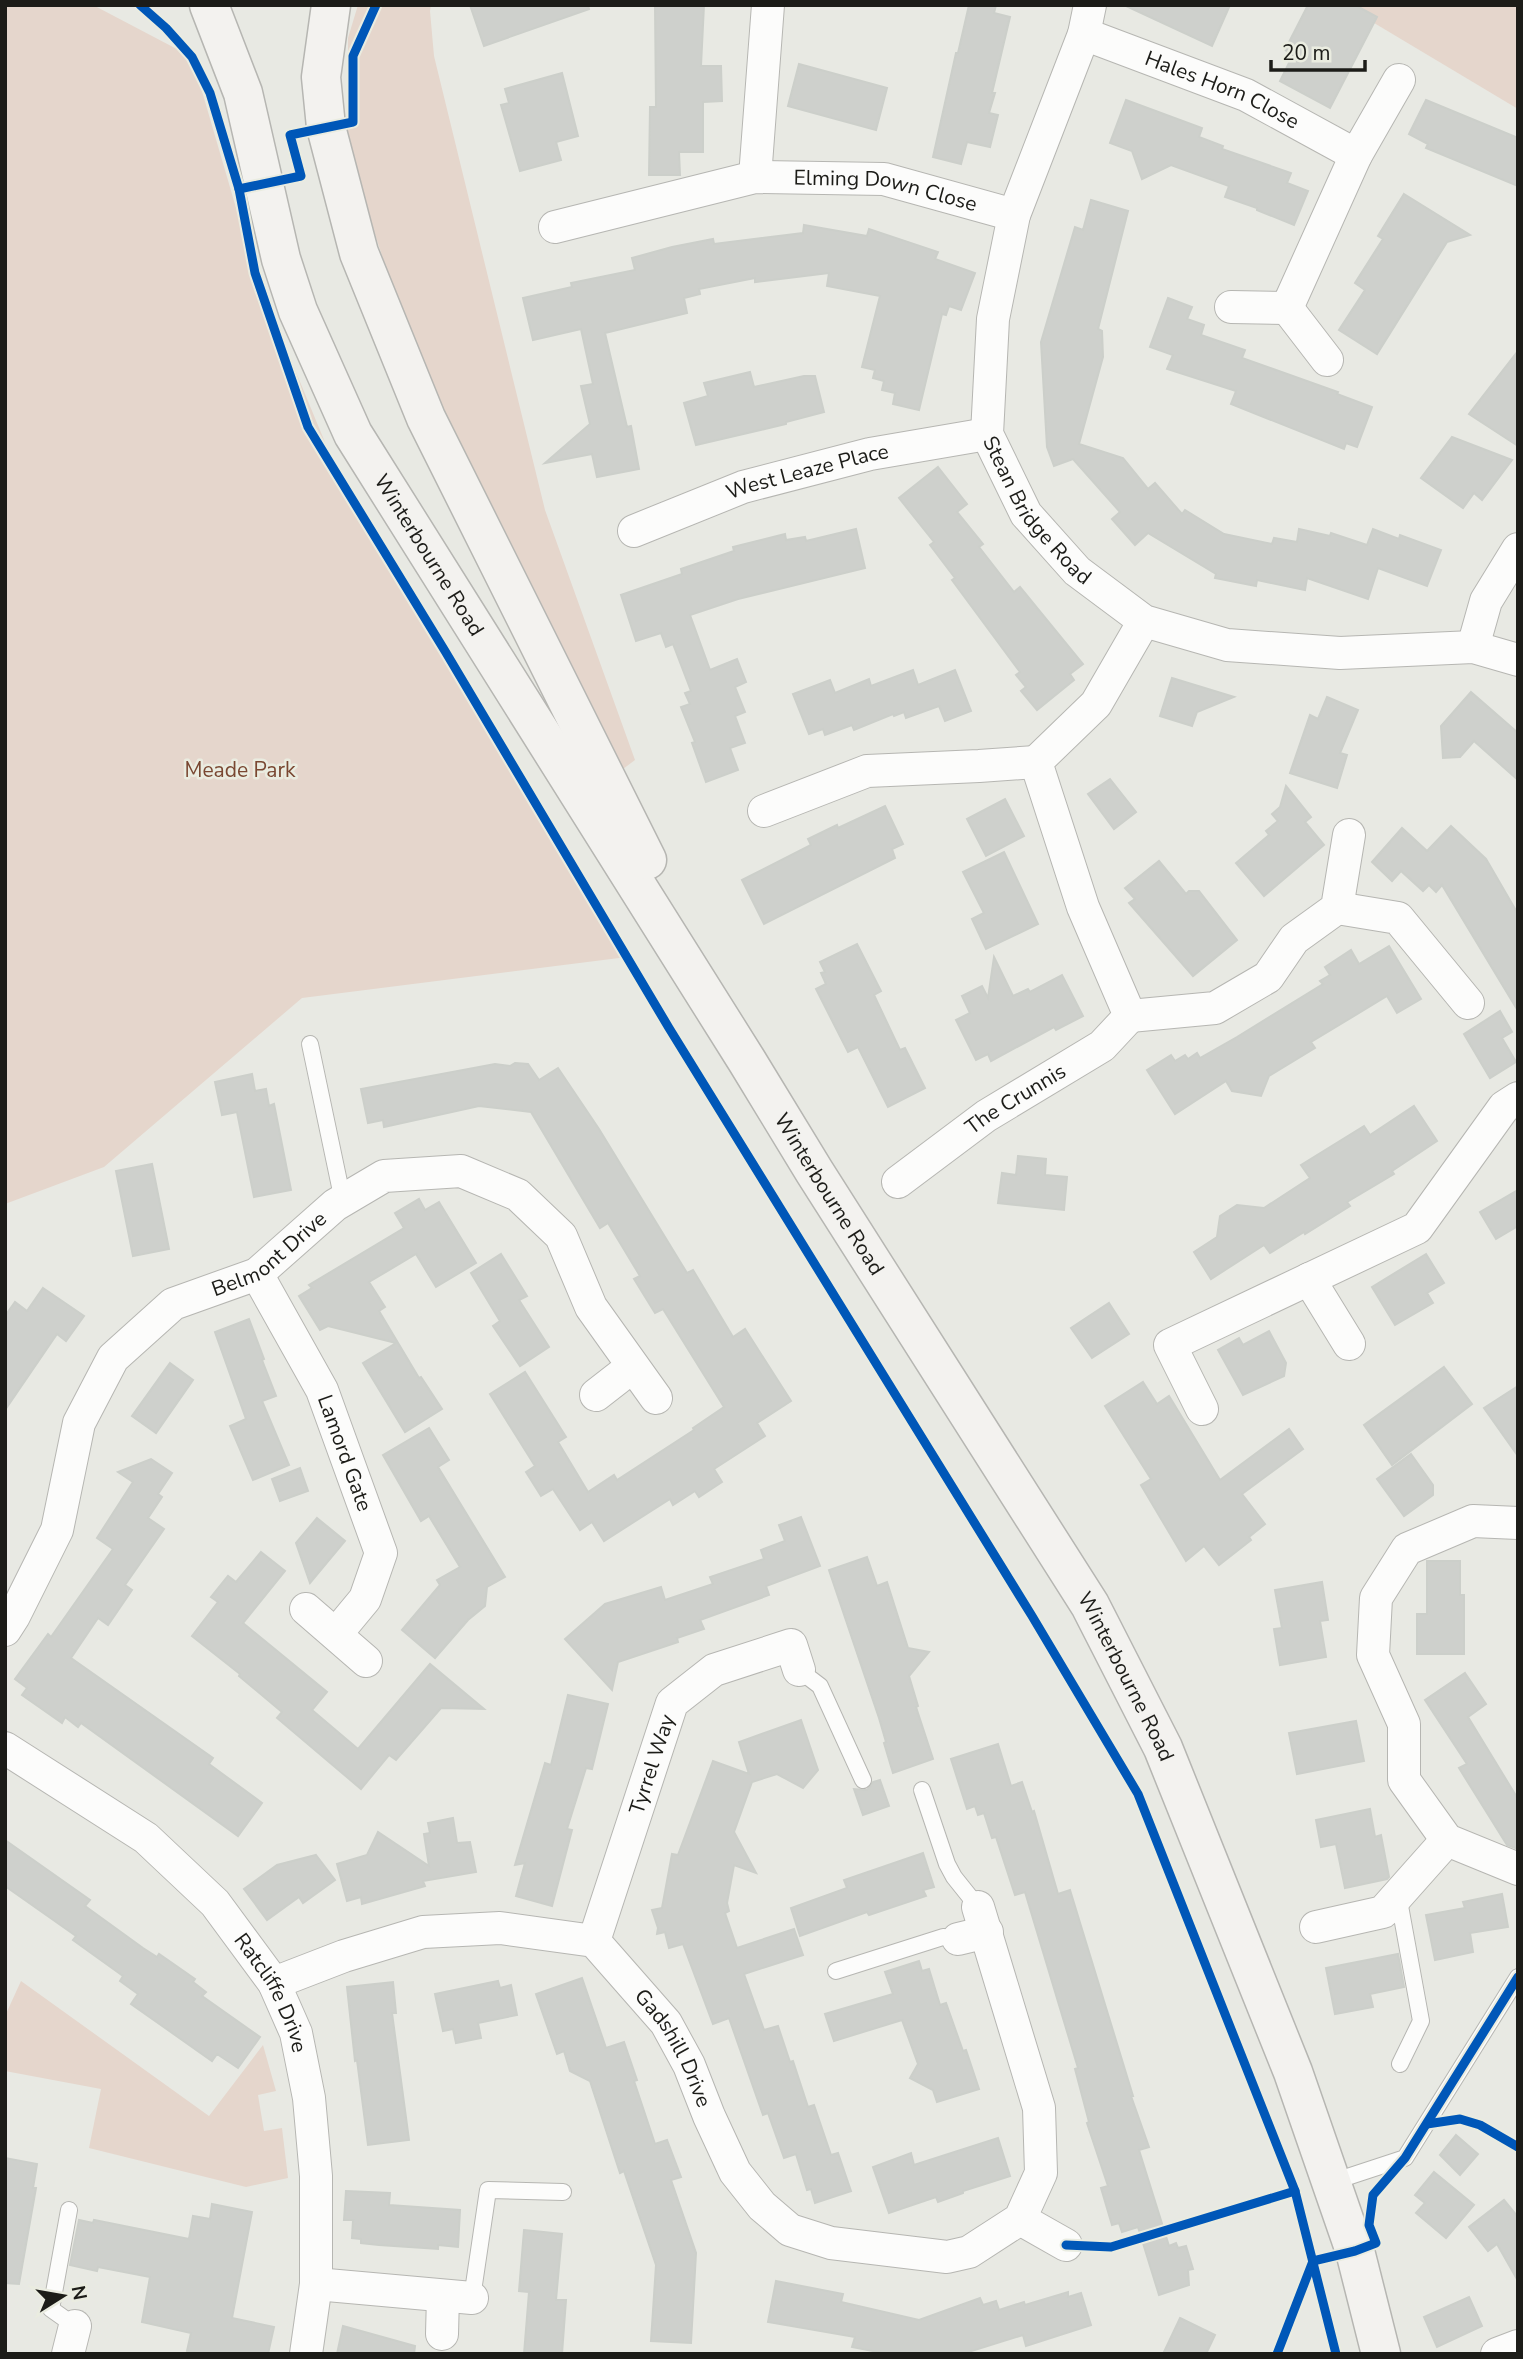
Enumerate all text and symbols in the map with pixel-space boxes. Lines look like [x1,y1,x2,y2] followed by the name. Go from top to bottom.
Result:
[1271,28,1366,72] scale bar
[1282,39,1331,67] text: 20 m
[1141,44,1304,135] street label: Hales Horn Close
[793,164,980,218] street label: Elming Down Close
[976,431,1097,591] street label: Stean Bridge Road
[722,437,891,506] street label: West Leaze Place
[368,469,491,641] street label: Winterbourne Road
[184,756,296,784] park label: Meade Park
[959,1057,1071,1141] street label: The Crunnis
[768,1108,891,1281] street label: Winterbourne Road
[208,1205,333,1303] street label: Belmont Drive
[311,1391,379,1515] street label: Lamord Gate
[1071,1587,1181,1765] street label: Winterbourne Road
[622,1710,681,1818] street label: Tyrrel Way
[228,1927,314,2055] street label: Ratcliffe Drive
[628,1983,718,2111] street label: Gadshill Drive
[28,2261,98,2331] north arrow
[65,2283,93,2302] text: N

